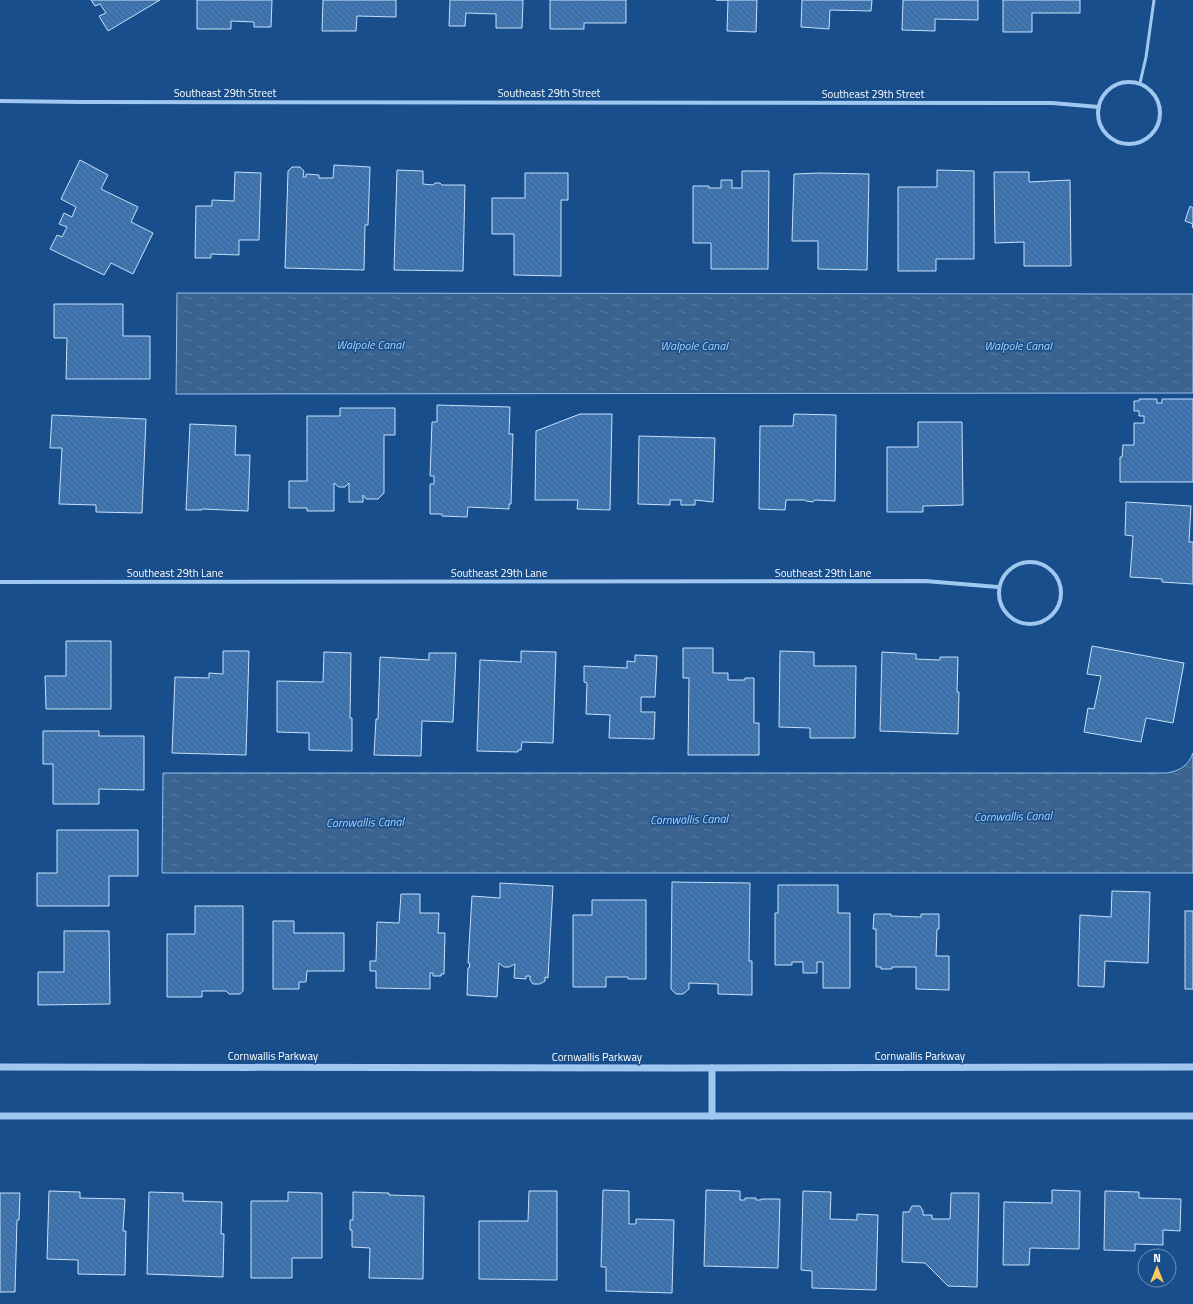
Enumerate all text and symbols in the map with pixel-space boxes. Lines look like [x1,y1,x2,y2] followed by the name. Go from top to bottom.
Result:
[174,85,276,101] street label: Southeast 29th Street
[498,85,600,101] street label: Southeast 29th Street
[822,86,924,102] street label: Southeast 29th Street
[336,335,405,354] water label: Walpole Canal
[660,336,729,355] water label: Walpole Canal
[984,336,1053,355] water label: Walpole Canal
[127,565,224,581] street label: Southeast 29th Lane
[451,565,548,581] street label: Southeast 29th Lane
[775,565,872,581] street label: Southeast 29th Lane
[974,806,1054,826] water label: Cornwallis Canal
[650,809,730,829] water label: Cornwallis Canal
[326,812,406,832] water label: Cornwallis Canal
[228,1048,319,1064] street label: Cornwallis Parkway
[875,1048,966,1064] street label: Cornwallis Parkway
[552,1049,643,1065] street label: Cornwallis Parkway
[1137,1248,1177,1288] north arrow
[1153,1250,1161,1266] text: N

